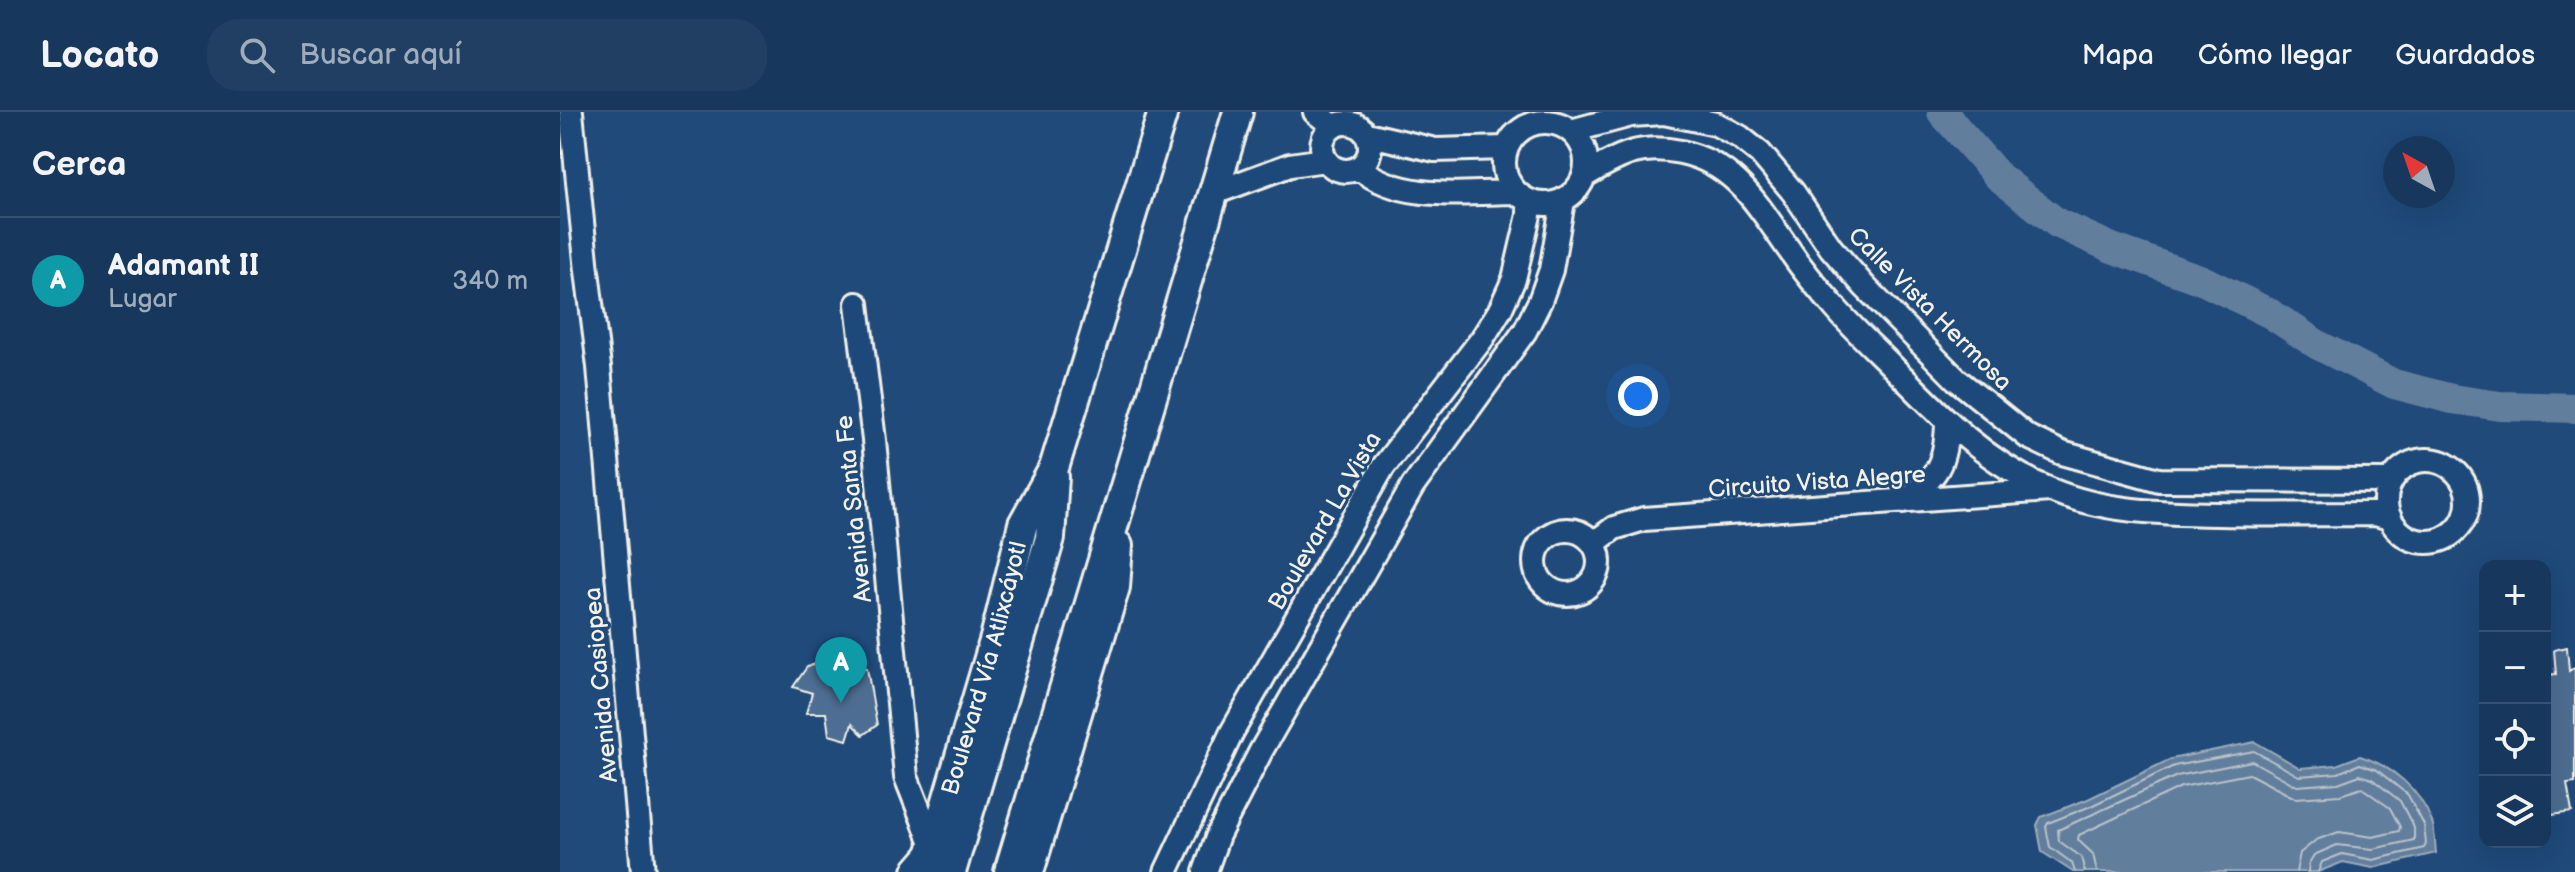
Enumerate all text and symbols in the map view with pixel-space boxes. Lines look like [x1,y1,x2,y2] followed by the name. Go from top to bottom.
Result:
[207,19,767,91] search box
[40,33,159,78] text: Locato
[235,33,279,77] icon: search
[299,37,462,73] text: Buscar aquí
[2082,39,2154,72] text: Mapa
[2198,39,2351,72] text: Cómo llegar
[2395,39,2535,72] text: Guardados
[2383,136,2455,208] north arrow
[32,144,127,185] text: Cerca
[1842,221,2018,397] street label: Calle Vista Hermosa
[108,248,259,284] text: Adamant II
[50,266,66,297] text: A
[452,266,528,297] text: 340 m
[108,284,177,315] text: Lugar
[1618,376,1658,416] your location
[830,414,878,604] street label: Avenida Santa Fe
[1262,427,1388,615] street label: Boulevard La Vista
[1707,460,1927,504] street label: Circuito Vista Alegre
[935,538,1033,798] street label: Boulevard Vía Atlixcáyotl
[2479,560,2551,848] map controls
[2479,560,2551,632] button: +
[578,586,624,784] street label: Avenida Casiopea
[2479,632,2551,704] button: −
[815,637,867,703] pin: A
[2479,704,2551,776] button: locate
[2479,776,2551,848] button: layers

